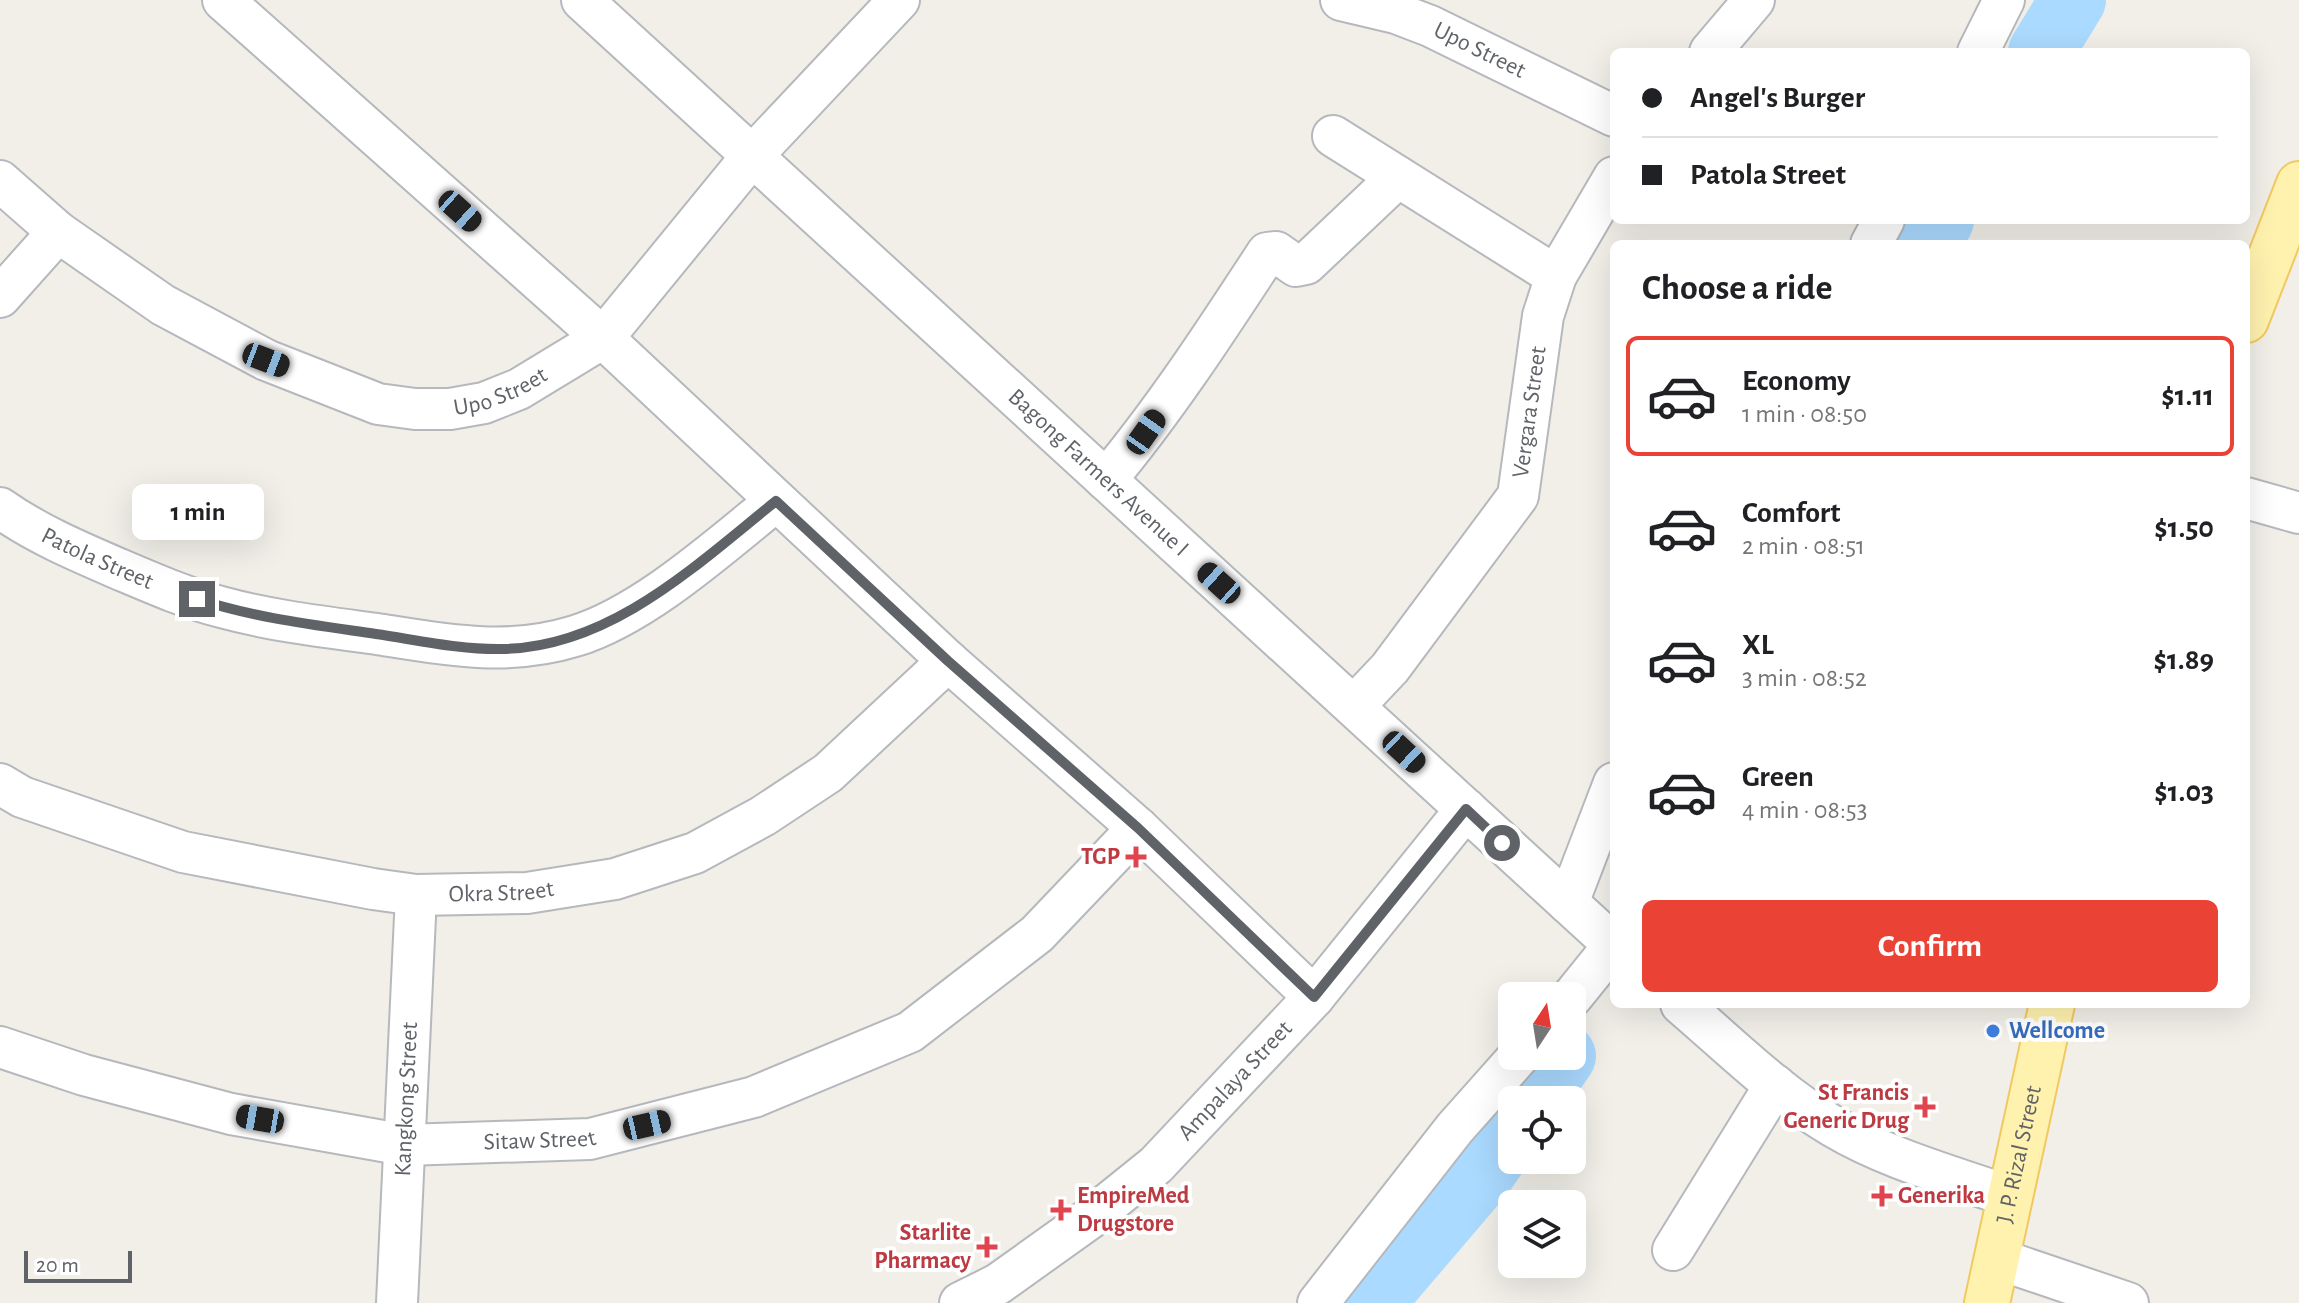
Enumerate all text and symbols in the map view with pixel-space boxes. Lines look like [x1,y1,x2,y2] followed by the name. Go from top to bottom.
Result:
[1430,18,1530,83] street label: Upo Street
[1690,83,1865,113] text: Angel's Burger
[1690,160,1846,190] text: Patola Street
[434,186,486,236] car
[1642,270,1832,306] text: Choose a ride
[239,340,293,380] car
[1509,344,1551,480] street label: Vergara Street
[1646,360,1718,432] icon: car
[452,363,552,420] street label: Upo Street
[1742,366,1851,396] text: Economy
[2161,381,2214,411] text: $1.11
[1004,385,1193,561] street label: Bagong Farmers Avenue I
[1742,401,1867,427] text: 1 min · 08:50
[1122,405,1170,459] car
[131,483,263,539] callout: 1 min
[1646,492,1718,564] icon: car
[1742,498,1841,528] text: Comfort
[171,499,225,525] text: 1 min
[2154,513,2214,543] text: $1.50
[37,523,157,594] street label: Patola Street
[1742,533,1865,559] text: 2 min · 08:51
[1193,558,1245,608] car
[179,581,215,617] route end
[1646,624,1718,696] icon: car
[1742,630,1774,660] text: XL
[2154,645,2214,675] text: $1.89
[1742,665,1867,691] text: 3 min · 08:52
[1378,727,1430,777] car
[1646,756,1718,828] icon: car
[1742,762,1814,792] text: Green
[2154,777,2214,807] text: $1.03
[1742,797,1867,823] text: 4 min · 08:53
[1484,825,1520,861] route start
[1081,845,1120,869] place label: TGP
[1127,848,1145,866] marker: TGP
[448,877,556,906] street label: Okra Street
[1642,900,2218,992] button: Confirm
[1498,982,1586,1070] north arrow
[1498,982,1586,1278] map controls
[1174,1016,1297,1145] street label: Ampalaya Street
[2009,1019,2105,1043] place label: Wellcome
[391,1021,422,1177] street label: Kangkong Street
[1984,1022,2002,1040] marker: Wellcome
[1784,1081,1910,1133] place label: St Francis Generic Drug
[1993,1083,2046,1226] street label: J. P. Rizal Street
[1498,1086,1586,1174] button: locate
[1916,1098,1934,1116] marker: St Francis Generic Drug
[234,1103,286,1135] car
[621,1108,673,1142] car
[483,1126,599,1154] street label: Sitaw Street
[1077,1184,1190,1236] place label: EmpireMed Drugstore
[1898,1184,1985,1208] place label: Generika
[1873,1187,1891,1205] marker: Generika
[1498,1190,1586,1278] button: layers
[1052,1201,1070,1219] marker: EmpireMed Drugstore
[874,1221,971,1273] place label: Starlite Pharmacy
[978,1238,996,1256] marker: Starlite Pharmacy
[24,1247,132,1283] scale bar
[36,1254,79,1276] text: 20 m

